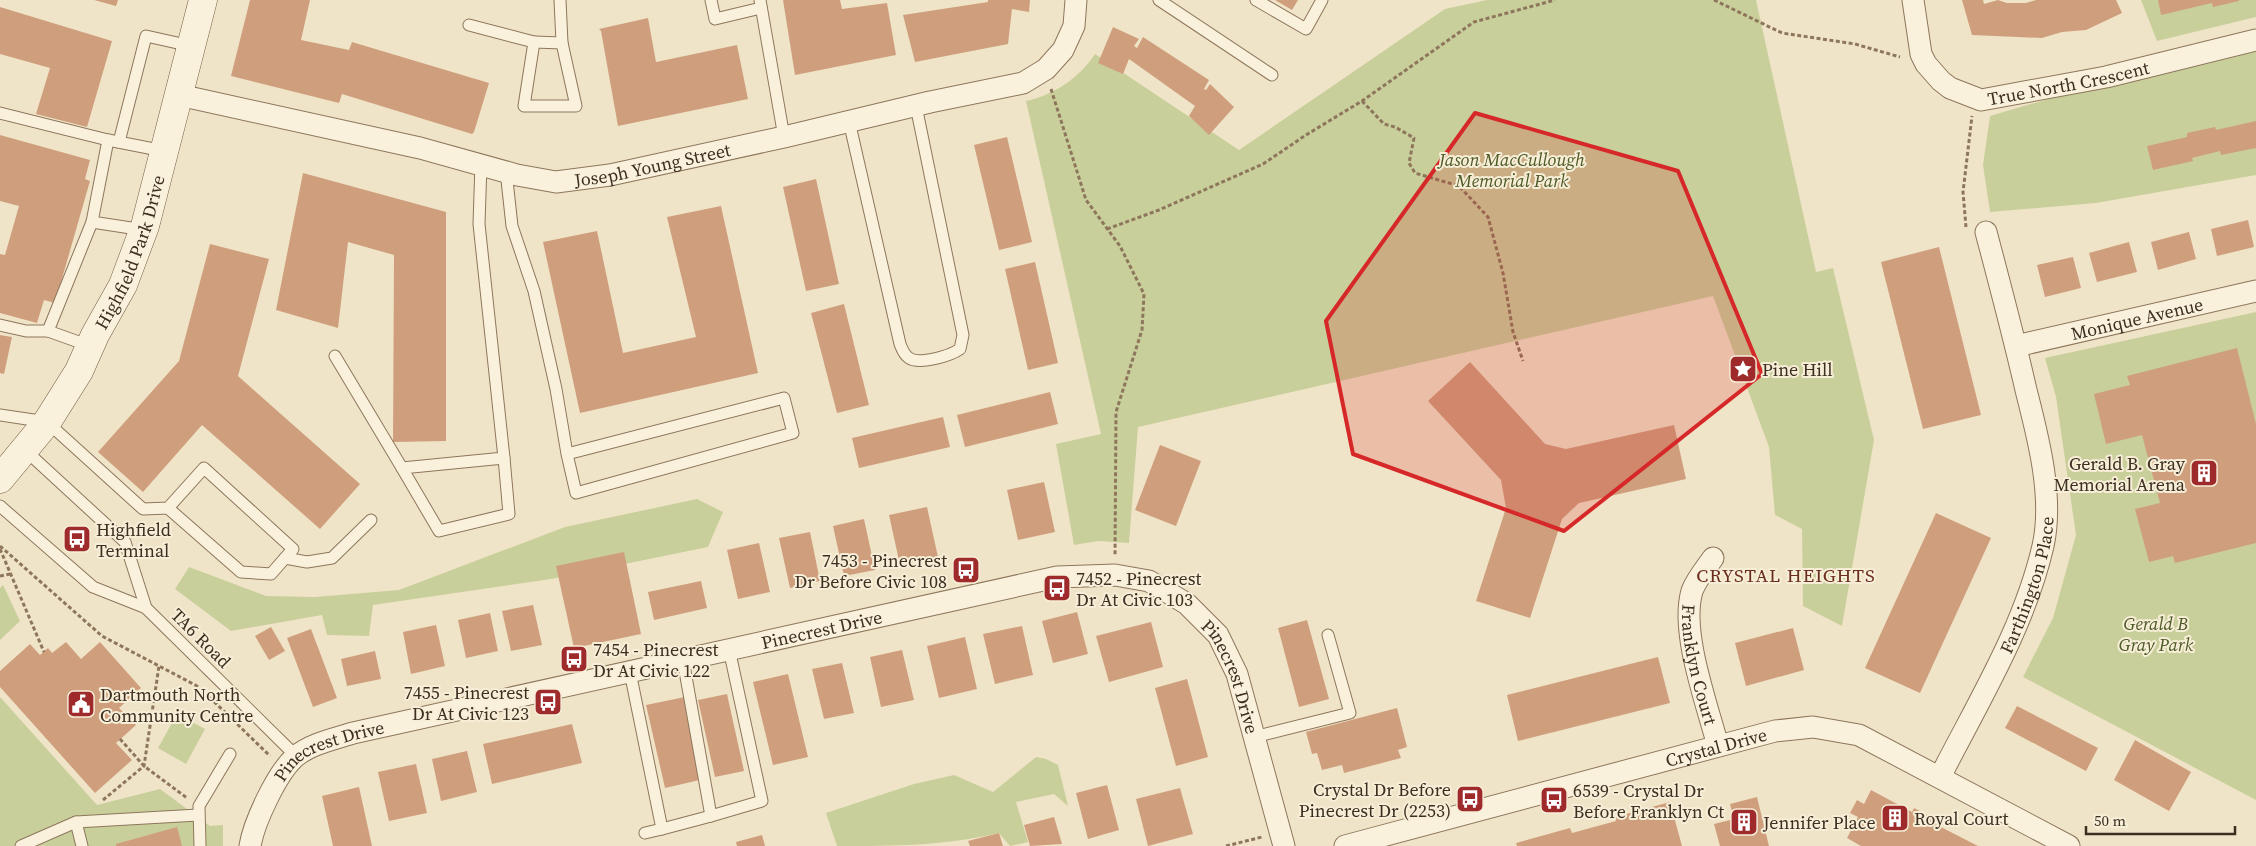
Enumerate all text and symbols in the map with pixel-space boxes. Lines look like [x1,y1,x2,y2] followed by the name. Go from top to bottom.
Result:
[1986,54,2152,111] street label: True North Crescent
[572,137,733,192] street label: Joseph Young Street
[1436,147,1585,193] park label: Jason MacCullough Memorial Park
[88,172,170,334] street label: Highfield Park Drive
[2068,291,2205,346] street label: Monique Avenue
[1728,354,1758,384] place icon: Pine Hill
[1762,357,1833,382] place label: Pine Hill
[2054,451,2186,497] place label: Gerald B. Gray Memorial Arena
[2189,458,2219,488] building icon: Gerald B. Gray Memorial Arena
[1993,516,2059,657] street label: Farthington Place
[96,517,171,563] place label: Highfield Terminal
[62,524,92,554] bus stop icon: Highfield Terminal
[794,548,947,594] place label: 7453 - Pinecrest Dr Before Civic 108
[951,555,981,585] bus stop icon: 7453 - Pinecrest Dr Before Civic 108
[1696,562,1876,588] district label: CRYSTAL HEIGHTS
[1076,566,1201,612] place label: 7452 - Pinecrest Dr At Civic 103
[1042,573,1072,603] bus stop icon: 7452 - Pinecrest Dr At Civic 103
[165,602,237,674] street label: TA6 Road
[759,604,884,655] street label: Pinecrest Drive
[1676,604,1724,728] street label: Franklyn Court
[2119,611,2194,657] park label: Gerald B Gray Park
[1196,613,1265,736] street label: Pinecrest Drive
[593,637,718,683] place label: 7454 - Pinecrest Dr At Civic 122
[559,644,589,674] bus stop icon: 7454 - Pinecrest Dr At Civic 122
[404,680,529,726] place label: 7455 - Pinecrest Dr At Civic 123
[100,682,253,728] place label: Dartmouth North Community Centre
[533,687,563,717] bus stop icon: 7455 - Pinecrest Dr At Civic 123
[66,689,96,719] public building icon: Dartmouth North Community Centre
[267,714,386,786] street label: Pinecrest Drive
[1662,721,1769,772] street label: Crystal Drive
[1299,777,1451,823] place label: Crystal Dr Before Pinecrest Dr (2253)
[1573,778,1724,824] place label: 6539 - Crystal Dr Before Franklyn Ct
[1455,784,1485,814] bus stop icon: Crystal Dr Before Pinecrest Dr (2253)
[1539,785,1569,815] bus stop icon: 6539 - Crystal Dr Before Franklyn Ct
[1880,803,1910,833] building icon: Royal Court
[2086,804,2235,836] scale bar
[1914,806,2008,831] place label: Royal Court
[1729,807,1759,837] building icon: Jennifer Place
[1762,810,1876,835] place label: Jennifer Place
[2094,810,2126,831] text: 50 m

